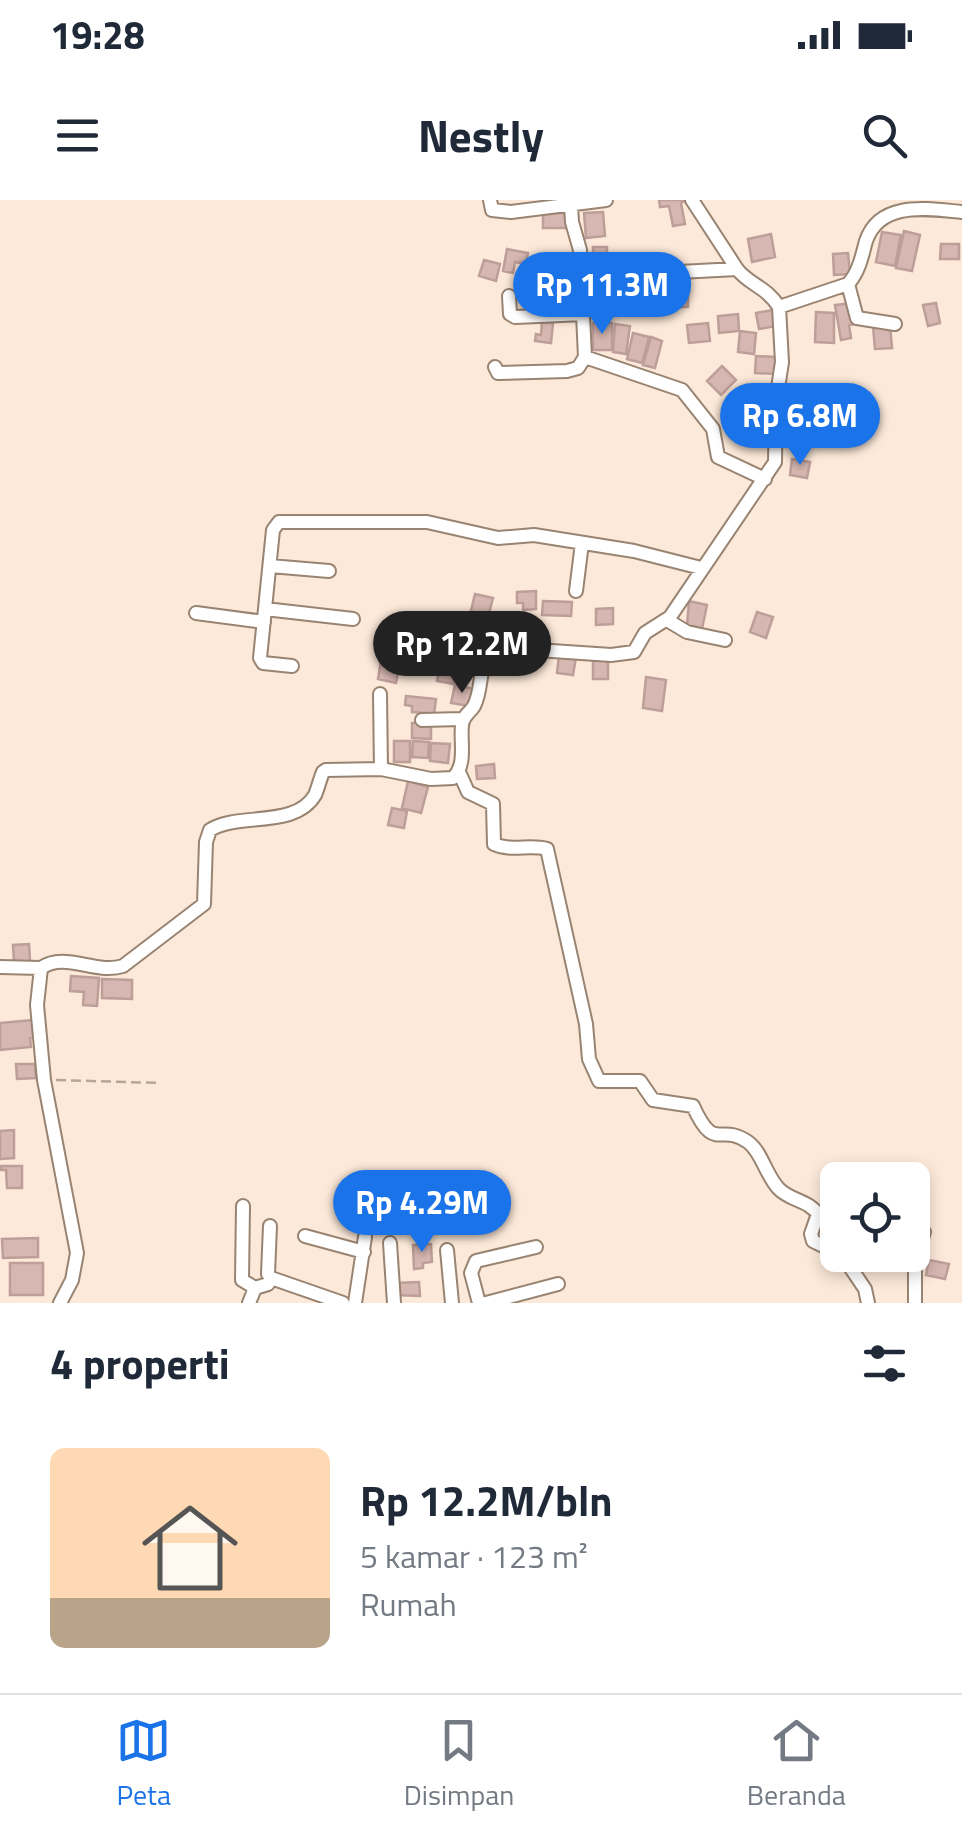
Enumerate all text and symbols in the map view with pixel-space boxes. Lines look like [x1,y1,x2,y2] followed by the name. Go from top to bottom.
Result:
[50,6,145,64] text: 19:28
[418,101,544,169] text: Nestly
[50,108,105,163] icon: menu
[857,108,912,163] icon: search
[499,252,705,337] pin: Rp 11.3M
[535,260,669,308] text: Rp 11.3M
[708,383,892,468] pin: Rp 6.8M
[742,391,858,439] text: Rp 6.8M
[359,611,565,696] pin: Rp 12.2M
[395,619,529,667] text: Rp 12.2M
[820,1162,930,1272] map controls
[820,1162,930,1272] button: locate
[319,1170,525,1255] pin: Rp 4.29M
[355,1178,489,1226] text: Rp 4.29M
[50,1331,230,1395] text: 4 properti
[857,1336,912,1391] icon: filters
[360,1468,612,1532] text: Rp 12.2M/bln
[130,1488,250,1608] icon: home
[360,1532,588,1580] text: 5 kamar · 123 m²
[360,1580,457,1628] text: Rumah
[116,1713,171,1816] tab: Peta
[404,1713,514,1816] tab: Disimpan
[747,1713,846,1816] tab: Beranda

